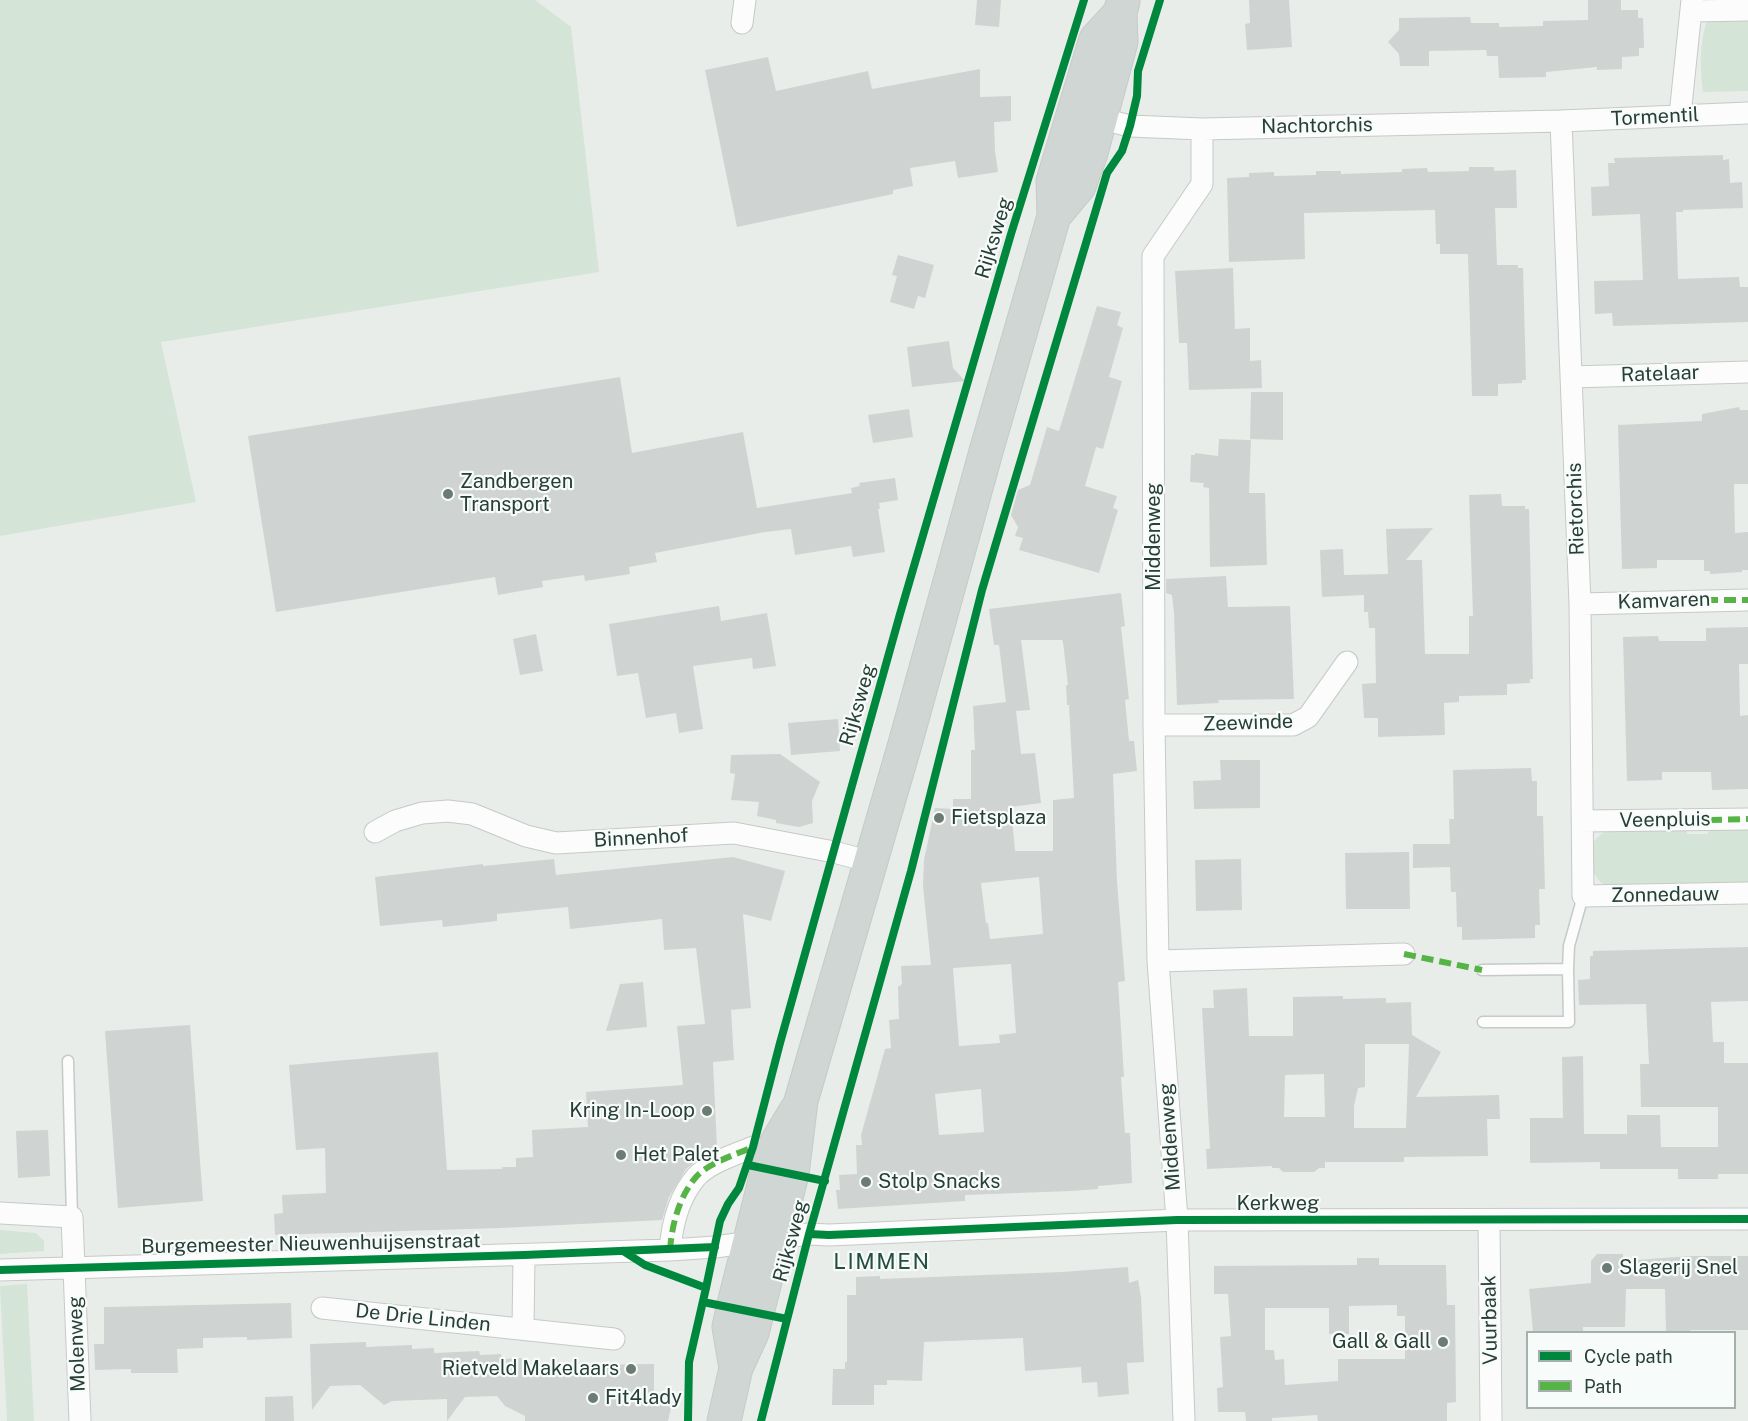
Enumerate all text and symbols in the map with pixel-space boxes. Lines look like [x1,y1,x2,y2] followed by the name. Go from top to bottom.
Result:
[1610,103,1700,131] street label: Tormentil
[1261,113,1373,139] street label: Nachtorchis
[970,194,1018,282] street label: Rijksweg
[1620,361,1700,387] street label: Ratelaar
[1562,462,1590,556] street label: Rietorchis
[460,470,573,517] place label: Zandbergen Transport
[1142,483,1166,591] street label: Middenweg
[441,487,455,501] marker: Zandbergen Transport
[1617,587,1711,615] street label: Kamvaren
[835,661,881,749] street label: Rijksweg
[1202,709,1294,737] street label: Zeewinde
[951,806,1046,830] place label: Fietsplaza
[1619,807,1711,833] street label: Veenpluis
[932,811,946,825] marker: Fietsplaza
[593,824,689,852] street label: Binnenhof
[1611,882,1719,908] street label: Zonnedauw
[1154,1082,1186,1192] street label: Middenweg
[569,1099,695,1123] place label: Kring In-Loop
[700,1104,714,1118] marker: Kring In-Loop
[633,1143,719,1167] place label: Het Palet
[614,1148,628,1162] marker: Het Palet
[878,1170,1000,1194] place label: Stolp Snacks
[859,1175,873,1189] marker: Stolp Snacks
[1237,1192,1319,1216] street label: Kerkweg
[769,1197,813,1285] street label: Rijksweg
[141,1229,481,1259] street label: Burgemeester Nieuwenhuijsenstraat
[833,1249,931,1275] district label: LIMMEN
[1619,1256,1738,1280] place label: Slagerij Snel
[1600,1261,1614,1275] marker: Slagerij Snel
[1477,1275,1503,1365] street label: Vuurbaak
[63,1296,91,1392] street label: Molenweg
[354,1299,492,1337] street label: De Drie Linden
[1332,1330,1431,1354] place label: Gall & Gall
[1526,1331,1736,1409] legend
[1436,1335,1450,1349] marker: Gall & Gall
[1584,1346,1673,1367] text: Cycle path
[442,1357,619,1381] place label: Rietveld Makelaars
[624,1362,638,1376] marker: Rietveld Makelaars
[1584,1376,1622,1397] text: Path
[605,1386,682,1410] place label: Fit4lady
[586,1391,600,1405] marker: Fit4lady

